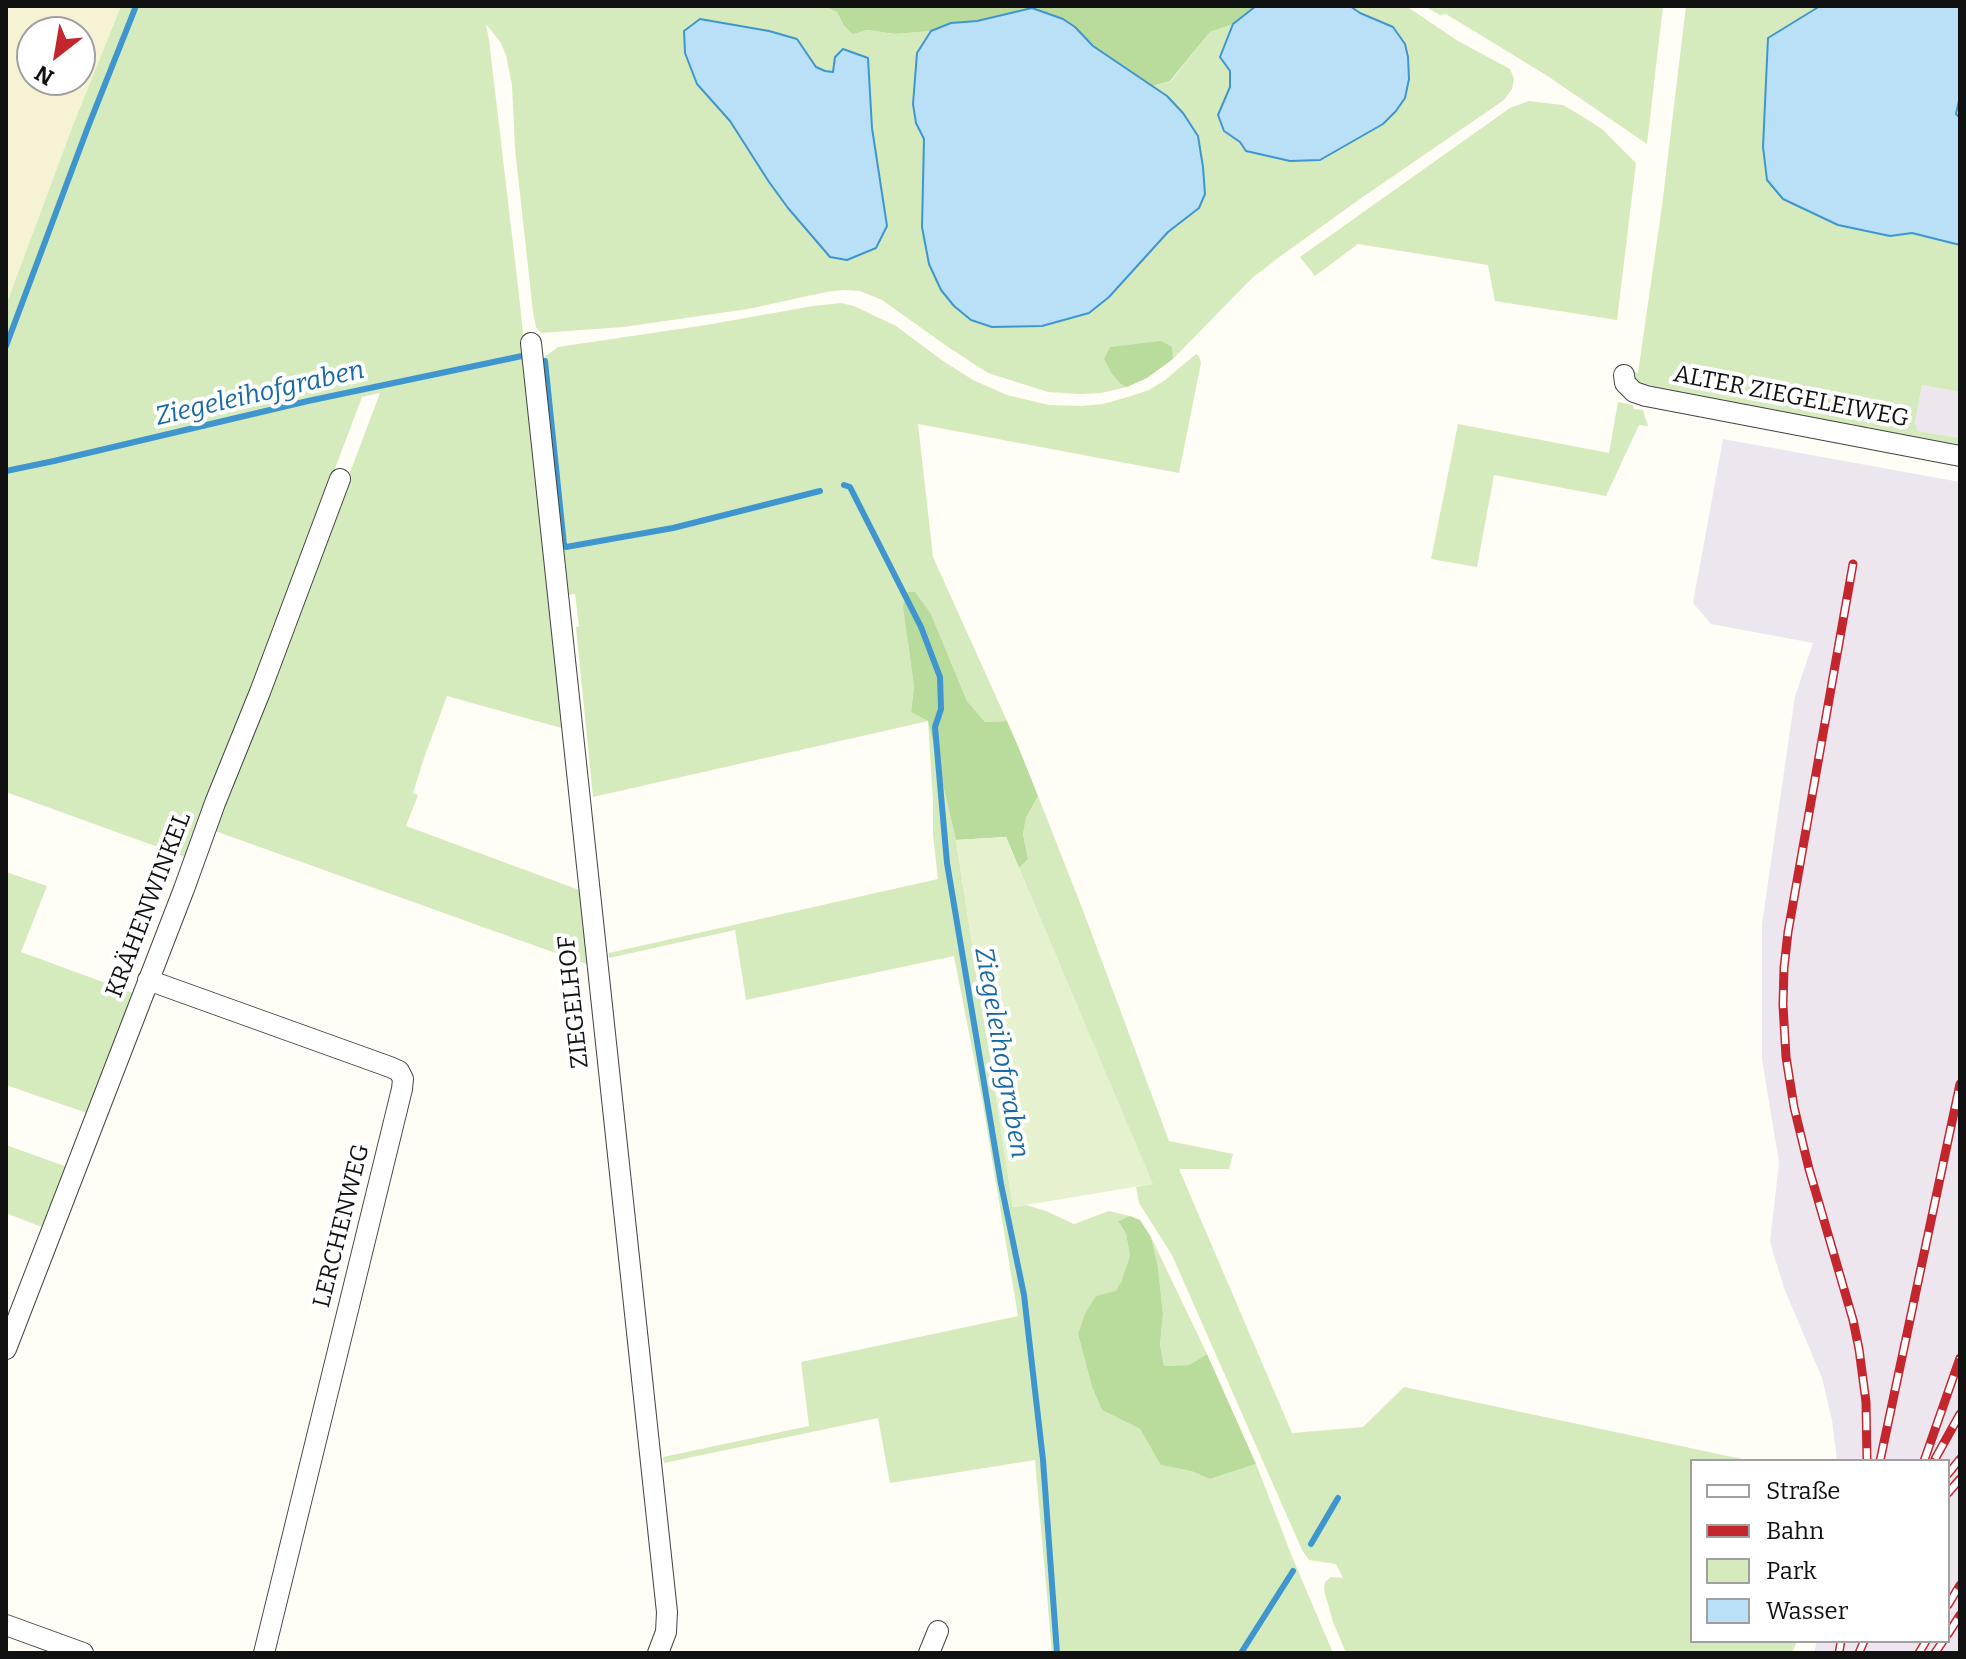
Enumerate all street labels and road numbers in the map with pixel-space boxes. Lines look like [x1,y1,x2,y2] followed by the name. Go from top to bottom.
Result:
[1671,360,1911,434] street label: ALTER ZIEGELEIWEG
[100,808,198,1002] street label: KRÄHENWINKEL
[553,934,595,1070] street label: ZIEGELHOF
[308,1141,376,1311] street label: LERCHENWEG

